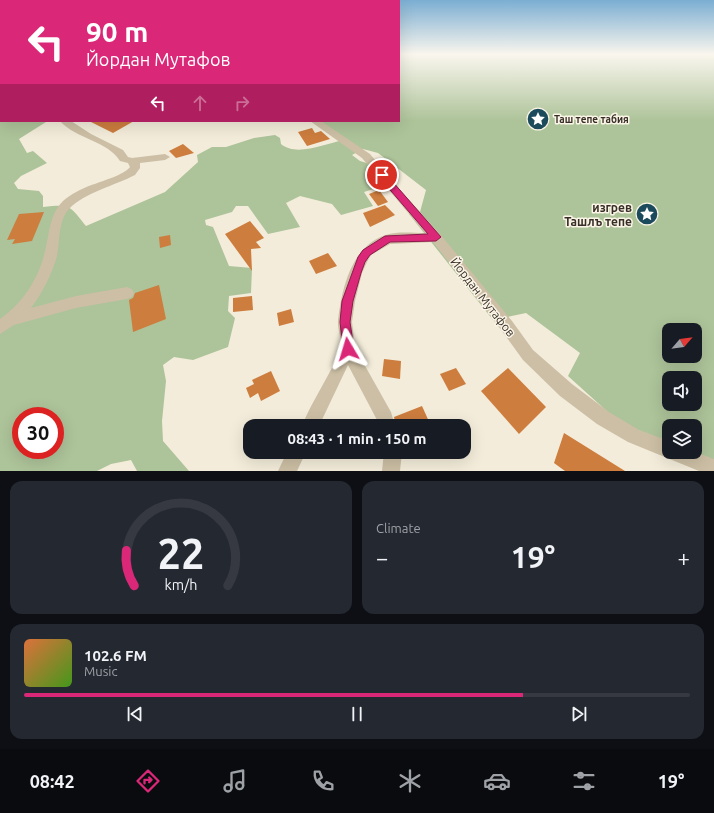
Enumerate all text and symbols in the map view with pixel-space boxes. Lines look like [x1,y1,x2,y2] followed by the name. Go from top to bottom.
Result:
[20,16,72,68] icon: left
[86,16,148,47] text: 90 m
[86,49,230,69] text: Йордан Мутафов
[147,92,169,114] icon: left
[189,92,211,114] icon: ahead
[231,92,253,114] icon: right
[525,106,551,132] place icon: Таш тепе табия
[554,114,629,125] place label: Таш тепе табия
[365,158,399,192] pin
[371,164,393,186] icon: arrive
[564,201,632,228] place label: изгрев Ташлъ тепе
[634,201,660,227] place icon: изгрев Ташлъ тепе
[448,255,518,339] street label: Йордан Мутафов
[662,323,702,363] north arrow
[662,323,702,459] map controls
[327,328,369,370] position arrow
[662,371,702,411] button: sound
[12,407,64,459] speed limit sign: 30
[662,419,702,459] button: layers
[288,430,426,447] text: 08:43 · 1 min · 150 m
[376,521,421,535] text: Climate
[158,529,204,576] text: 22
[511,540,555,574] text: 19°
[376,545,388,570] text: −
[678,545,690,570] text: +
[165,576,197,592] text: km/h
[84,647,147,664] text: 102.6 FM
[84,664,118,678] text: Music
[124,703,146,725] icon: previous
[346,703,368,725] icon: pause
[568,703,590,725] icon: next
[134,767,162,795] icon: directions
[221,767,249,795] icon: music
[309,767,337,795] icon: phone
[396,767,424,795] icon: climate
[483,767,511,795] icon: car
[570,767,598,795] icon: filters
[30,771,75,791] text: 08:42
[658,771,684,791] text: 19°

